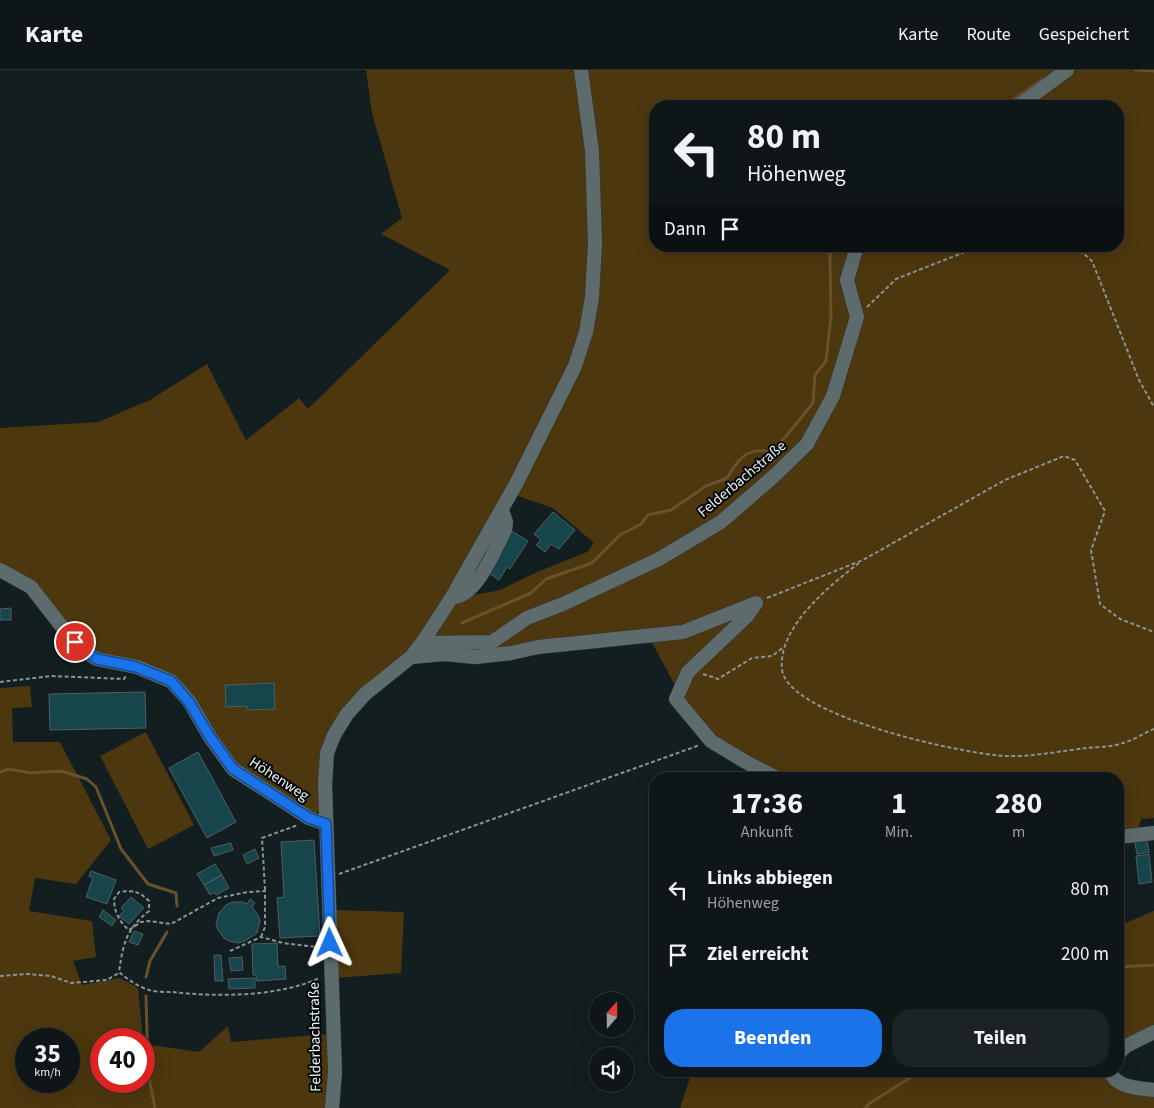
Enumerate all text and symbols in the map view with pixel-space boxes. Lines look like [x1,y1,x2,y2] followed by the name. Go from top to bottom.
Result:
[25,17,83,52] text: Karte
[898,22,938,47] text: Karte
[966,22,1011,47] text: Route
[1039,22,1129,47] text: Gespeichert
[747,112,821,162] text: 80 m
[664,120,729,185] icon: left
[747,158,846,190] text: Höhenweg
[716,215,744,243] icon: arrive
[664,216,706,243] text: Dann
[693,436,791,522] street label: Felderbachstraße
[54,621,96,663] pin
[61,628,89,656] icon: arrive
[245,752,313,806] street label: Höhenweg
[731,782,803,825] text: 17:36
[891,782,907,825] text: 1
[995,782,1042,825] text: 280
[741,821,793,843] text: Ankunft
[885,821,913,843] text: Min.
[1012,821,1025,843] text: m
[707,865,833,892] text: Links abbiegen
[664,876,692,904] icon: left
[1071,876,1109,903] text: 80 m
[707,892,779,914] text: Höhenweg
[303,916,355,968] position arrow
[664,941,692,969] icon: arrive
[707,941,808,968] text: Ziel erreicht
[1061,941,1109,968] text: 200 m
[304,982,326,1092] street label: Felderbachstraße
[589,992,634,1038] north arrow
[589,992,634,1092] map controls
[664,1009,882,1067] button: Beenden
[892,1009,1109,1067] button: Teilen
[90,1028,155,1093] speed limit sign: 40
[34,1036,61,1072] text: 35
[589,1047,634,1092] button: sound
[34,1064,61,1081] text: km/h

